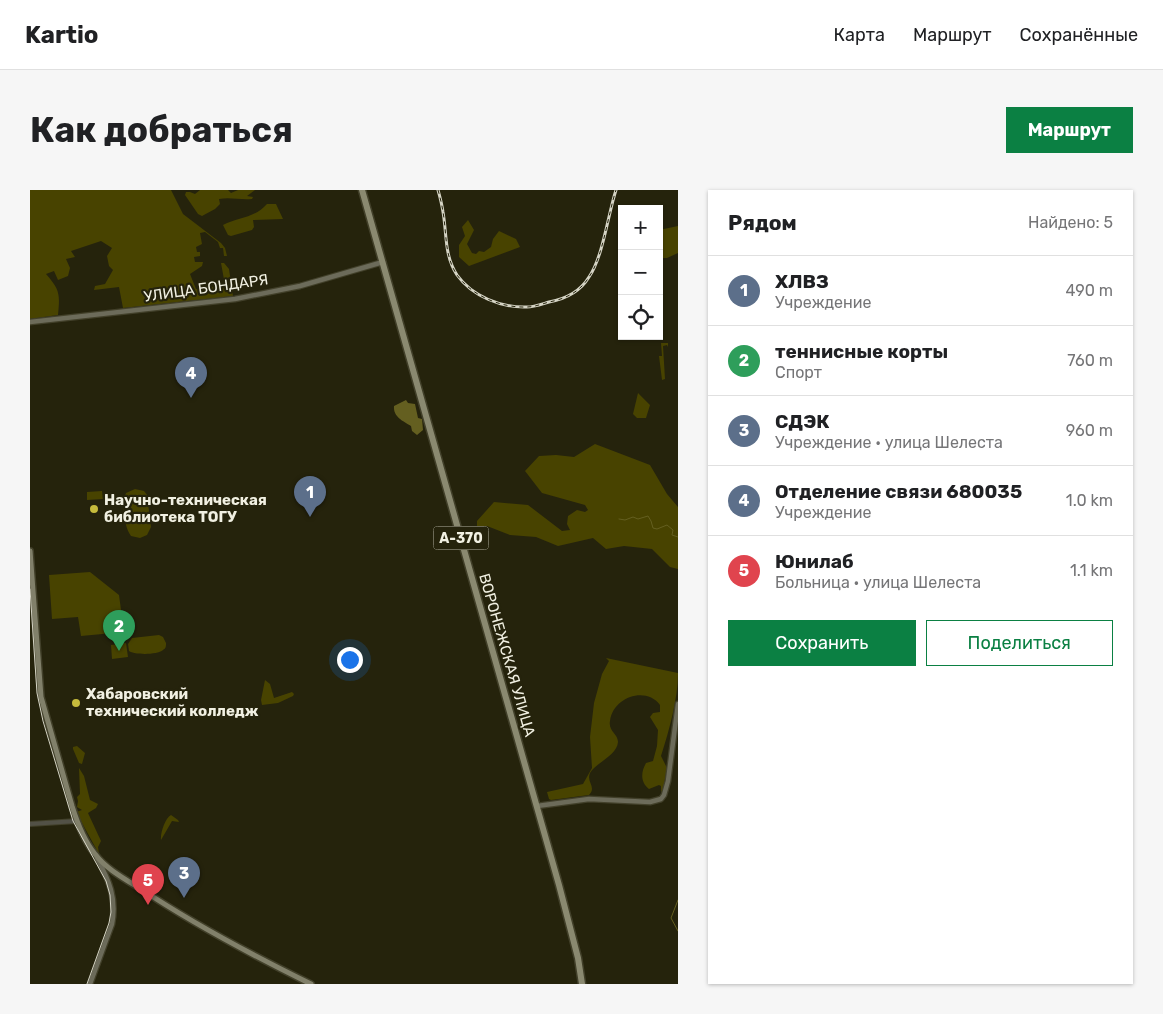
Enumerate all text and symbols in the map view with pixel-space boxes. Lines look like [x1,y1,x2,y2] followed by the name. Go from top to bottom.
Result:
[25,21,99,49] text: Kartio
[834,24,885,46] text: Карта
[913,24,992,46] text: Маршрут
[1020,24,1138,46] text: Сохранённые
[1006,107,1133,153] button: Маршрут
[30,109,293,151] text: Как добраться
[618,205,663,340] map controls
[618,205,663,250] button: +
[728,210,797,235] text: Рядом
[1028,213,1113,232] text: Найдено: 5
[618,250,663,295] button: −
[143,270,269,306] street label: УЛИЦА БОНДАРЯ
[775,270,829,293] text: ХЛВЗ
[740,281,748,300] text: 1
[1065,281,1113,300] text: 490 m
[775,293,872,312] text: Учреждение
[618,295,663,340] button: locate
[775,340,948,363] text: теннисные корты
[739,351,749,370] text: 2
[1067,351,1113,370] text: 760 m
[175,357,207,398] pin: 4
[775,363,822,382] text: Спорт
[775,410,830,433] text: СДЭК
[739,421,749,440] text: 3
[1066,421,1113,440] text: 960 m
[775,433,1003,452] text: Учреждение · улица Шелеста
[294,476,326,517] pin: 1
[775,480,1022,503] text: Отделение связи 680035
[104,491,267,526] place label: Научно-техническая библиотека ТОГУ
[739,491,749,510] text: 4
[1066,491,1113,510] text: 1.0 km
[88,503,100,515] marker: Научно-техническая библиотека ТОГУ
[775,503,872,522] text: Учреждение
[434,526,488,549] road number: А-370
[775,550,854,573] text: Юнилаб
[739,561,749,580] text: 5
[1070,561,1113,580] text: 1.1 km
[475,571,539,739] street label: ВОРОНЕЖСКАЯ УЛИЦА
[775,573,981,592] text: Больница · улица Шелеста
[103,610,135,651] pin: 2
[728,620,916,666] button: Сохранить
[926,620,1113,666] button: Поделиться
[337,647,363,673] your location
[86,685,259,720] place label: Хабаровский технический колледж
[70,697,82,709] marker: Хабаровский технический колледж
[168,857,200,898] pin: 3
[132,864,164,905] pin: 5

